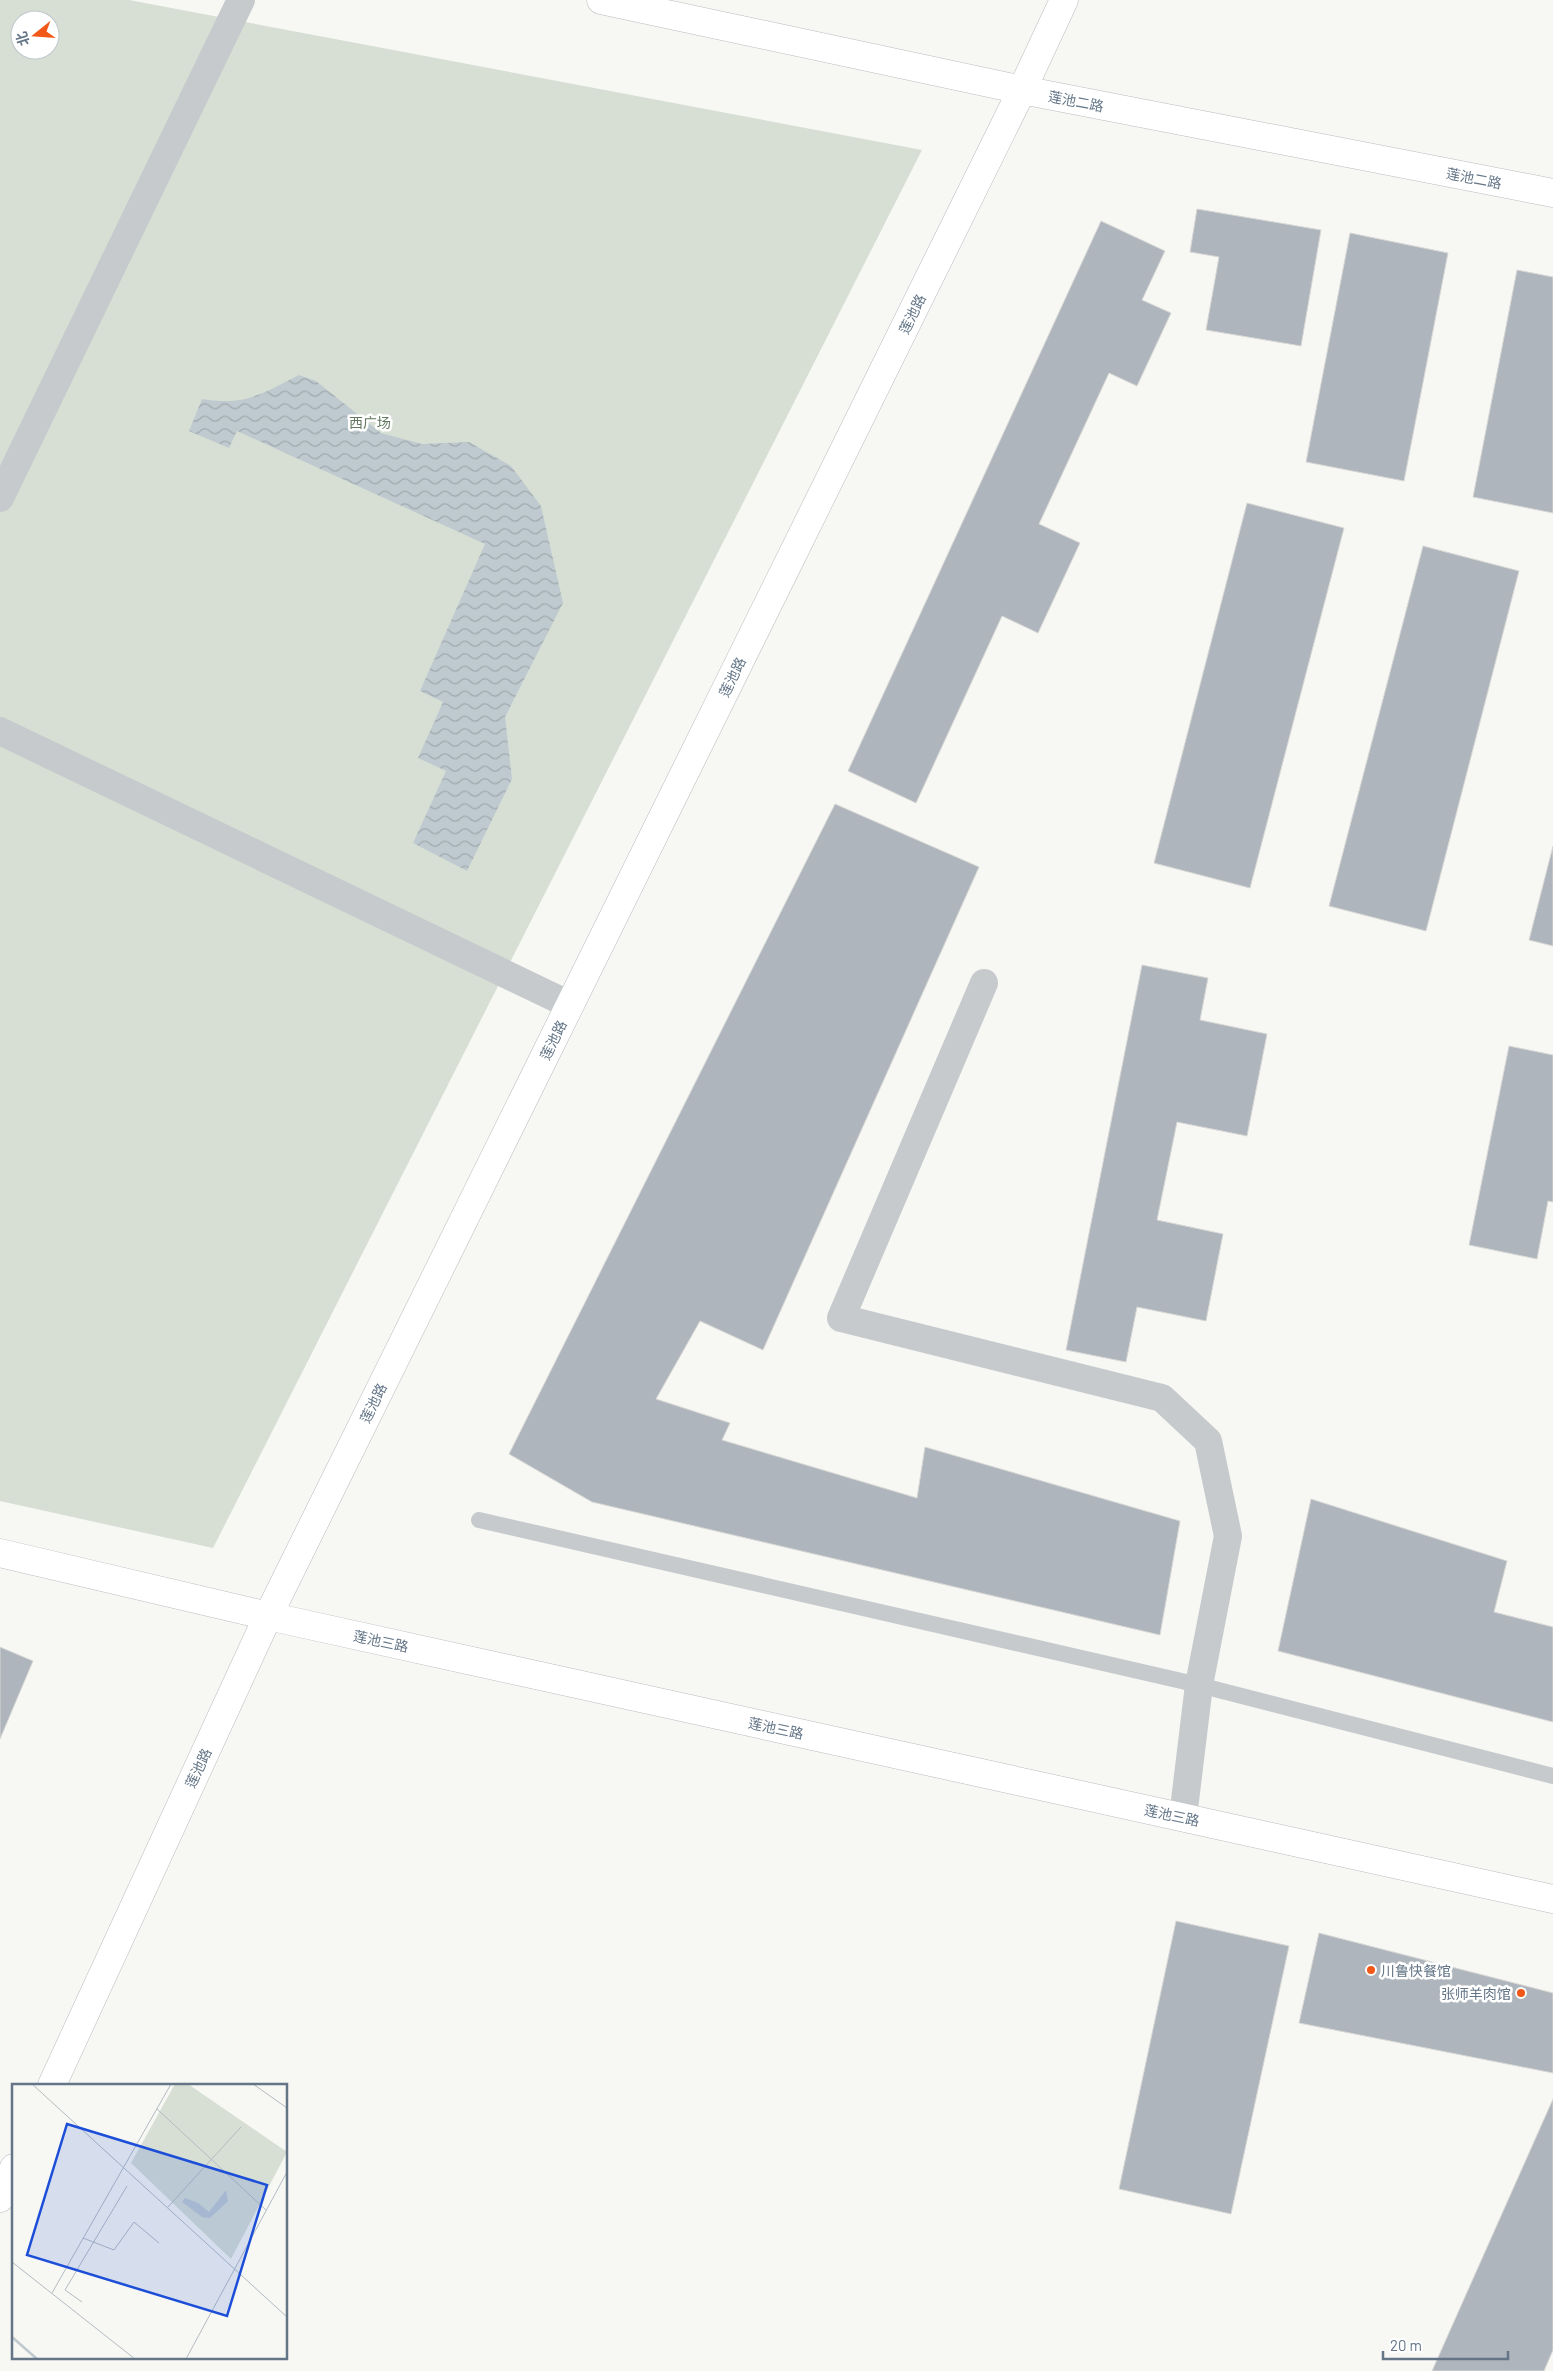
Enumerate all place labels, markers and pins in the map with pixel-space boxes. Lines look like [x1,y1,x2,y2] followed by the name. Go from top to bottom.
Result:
[1381,1962,1451,1979] place label: 川鲁快餐馆
[1365,1964,1377,1976] marker: 川鲁快餐馆
[1441,1985,1511,2002] place label: 张师羊肉馆
[1515,1987,1527,1999] marker: 张师羊肉馆

